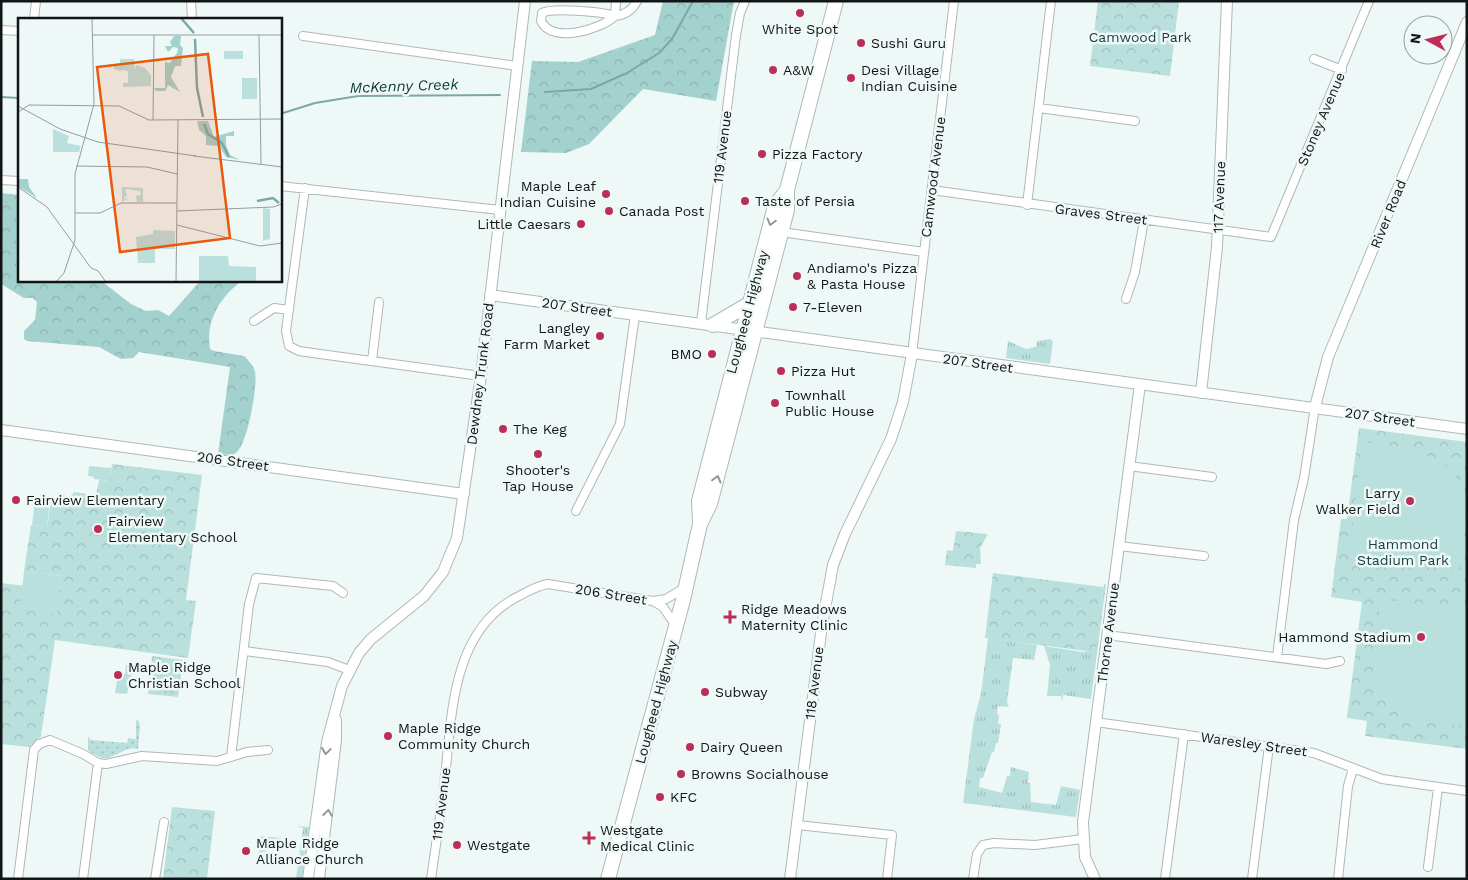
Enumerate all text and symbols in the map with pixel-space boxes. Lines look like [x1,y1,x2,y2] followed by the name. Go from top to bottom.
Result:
[794,7,806,19] marker: White Spot
[1403,15,1453,65] north arrow
[18,18,281,281] inset map
[762,21,838,37] place label: White Spot
[1089,29,1191,45] park label: Camwood Park
[1407,32,1424,45] text: N
[871,35,946,51] place label: Sushi Guru
[855,37,867,49] marker: Sushi Guru
[783,62,814,78] place label: A&W
[861,62,957,94] place label: Desi Village Indian Cuisine
[767,64,779,76] marker: A&W
[1294,70,1348,168] street label: Stoney Avenue
[845,72,857,84] marker: Desi Village Indian Cuisine
[349,75,460,97] water label: McKenny Creek
[710,110,734,184] street label: 119 Avenue
[918,116,948,238] street label: Camwood Avenue
[772,146,863,162] place label: Pizza Factory
[756,148,768,160] marker: Pizza Factory
[1210,161,1228,233] street label: 117 Avenue
[1367,177,1409,251] street label: River Road
[500,178,596,210] place label: Maple Leaf Indian Cuisine
[600,188,612,200] marker: Maple Leaf Indian Cuisine
[755,193,855,209] place label: Taste of Persia
[739,195,751,207] marker: Taste of Persia
[1054,200,1148,228] street label: Graves Street
[619,203,704,219] place label: Canada Post
[603,205,615,217] marker: Canada Post
[477,216,571,232] place label: Little Caesars
[766,217,777,226] one-way arrow
[575,218,587,230] marker: Little Caesars
[723,248,771,376] street label: Lougheed Highway
[807,260,917,292] place label: Andiamo's Pizza & Pasta House
[791,270,803,282] marker: Andiamo's Pizza & Pasta House
[541,294,613,320] street label: 207 Street
[803,299,862,315] place label: 7-Eleven
[787,301,799,313] marker: 7-Eleven
[463,302,497,446] street label: Dewdney Trunk Road
[503,320,591,352] place label: Langley Farm Market
[594,330,606,342] marker: Langley Farm Market
[670,346,702,362] place label: BMO
[706,348,718,360] marker: BMO
[942,350,1014,376] street label: 207 Street
[791,363,855,379] place label: Pizza Hut
[775,365,787,377] marker: Pizza Hut
[785,387,874,419] place label: Townhall Public House
[769,397,781,409] marker: Townhall Public House
[1344,404,1416,430] street label: 207 Street
[513,421,567,437] place label: The Keg
[497,423,509,435] marker: The Keg
[196,448,270,474] street label: 206 Street
[532,448,544,460] marker: Shooter's Tap House
[502,462,574,494] place label: Shooter's Tap House
[711,474,722,483] one-way arrow
[1316,485,1401,517] place label: Larry Walker Field
[26,492,165,508] place label: Fairview Elementary
[10,494,22,506] marker: Fairview Elementary
[1404,495,1416,507] marker: Larry Walker Field
[108,513,238,545] place label: Fairview Elementary School
[92,523,104,535] marker: Fairview Elementary School
[1357,536,1449,568] park label: Hammond Stadium Park
[574,580,648,608] street label: 206 Street
[1094,582,1122,684] street label: Thorne Avenue
[741,601,848,633] place label: Ridge Meadows Maternity Clinic
[723,610,737,624] marker: Ridge Meadows Maternity Clinic
[1278,629,1411,645] place label: Hammond Stadium
[1415,631,1427,643] marker: Hammond Stadium
[632,638,680,766] street label: Lougheed Highway
[802,646,826,720] street label: 118 Avenue
[128,659,241,691] place label: Maple Ridge Christian School
[112,669,124,681] marker: Maple Ridge Christian School
[715,684,768,700] place label: Subway
[699,686,711,698] marker: Subway
[398,720,530,752] place label: Maple Ridge Community Church
[1200,729,1309,759] street label: Waresley Street
[382,730,394,742] marker: Maple Ridge Community Church
[700,739,783,755] place label: Dairy Queen
[684,741,696,753] marker: Dairy Queen
[321,747,331,756] one-way arrow
[691,766,829,782] place label: Browns Socialhouse
[429,767,453,841] street label: 119 Avenue
[675,768,687,780] marker: Browns Socialhouse
[670,789,697,805] place label: KFC
[654,791,666,803] marker: KFC
[322,809,333,817] one-way arrow
[600,822,695,854] place label: Westgate Medical Clinic
[582,831,596,845] marker: Westgate Medical Clinic
[256,835,364,867] place label: Maple Ridge Alliance Church
[467,837,530,853] place label: Westgate
[451,839,463,851] marker: Westgate
[240,845,252,857] marker: Maple Ridge Alliance Church

